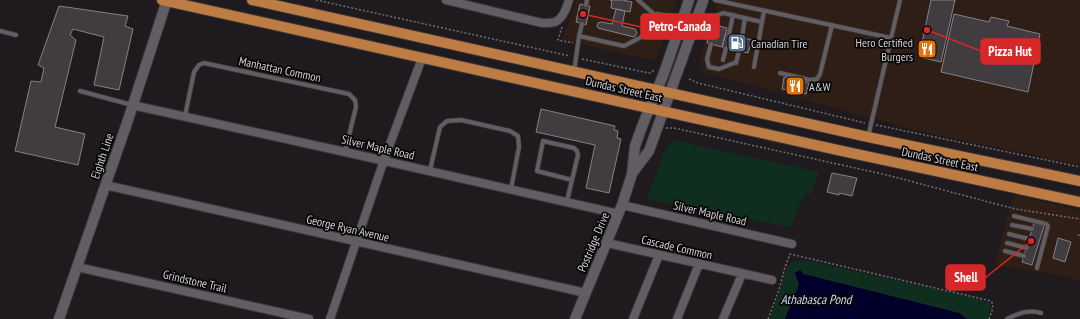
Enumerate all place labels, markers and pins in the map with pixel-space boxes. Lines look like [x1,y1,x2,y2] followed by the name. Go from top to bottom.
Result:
[641,14,719,39] callout: Petro-Canada
[726,32,748,54] fuel station icon: Canadian Tire
[856,35,913,64] place label: Hero Certified Burgers
[751,36,808,51] place label: Canadian Tire
[916,38,938,60] restaurant icon: Hero Certified Burgers
[981,39,1040,64] callout: Pizza Hut
[784,75,806,97] restaurant icon: A&W
[809,79,831,94] place label: A&W
[946,265,985,290] callout: Shell

